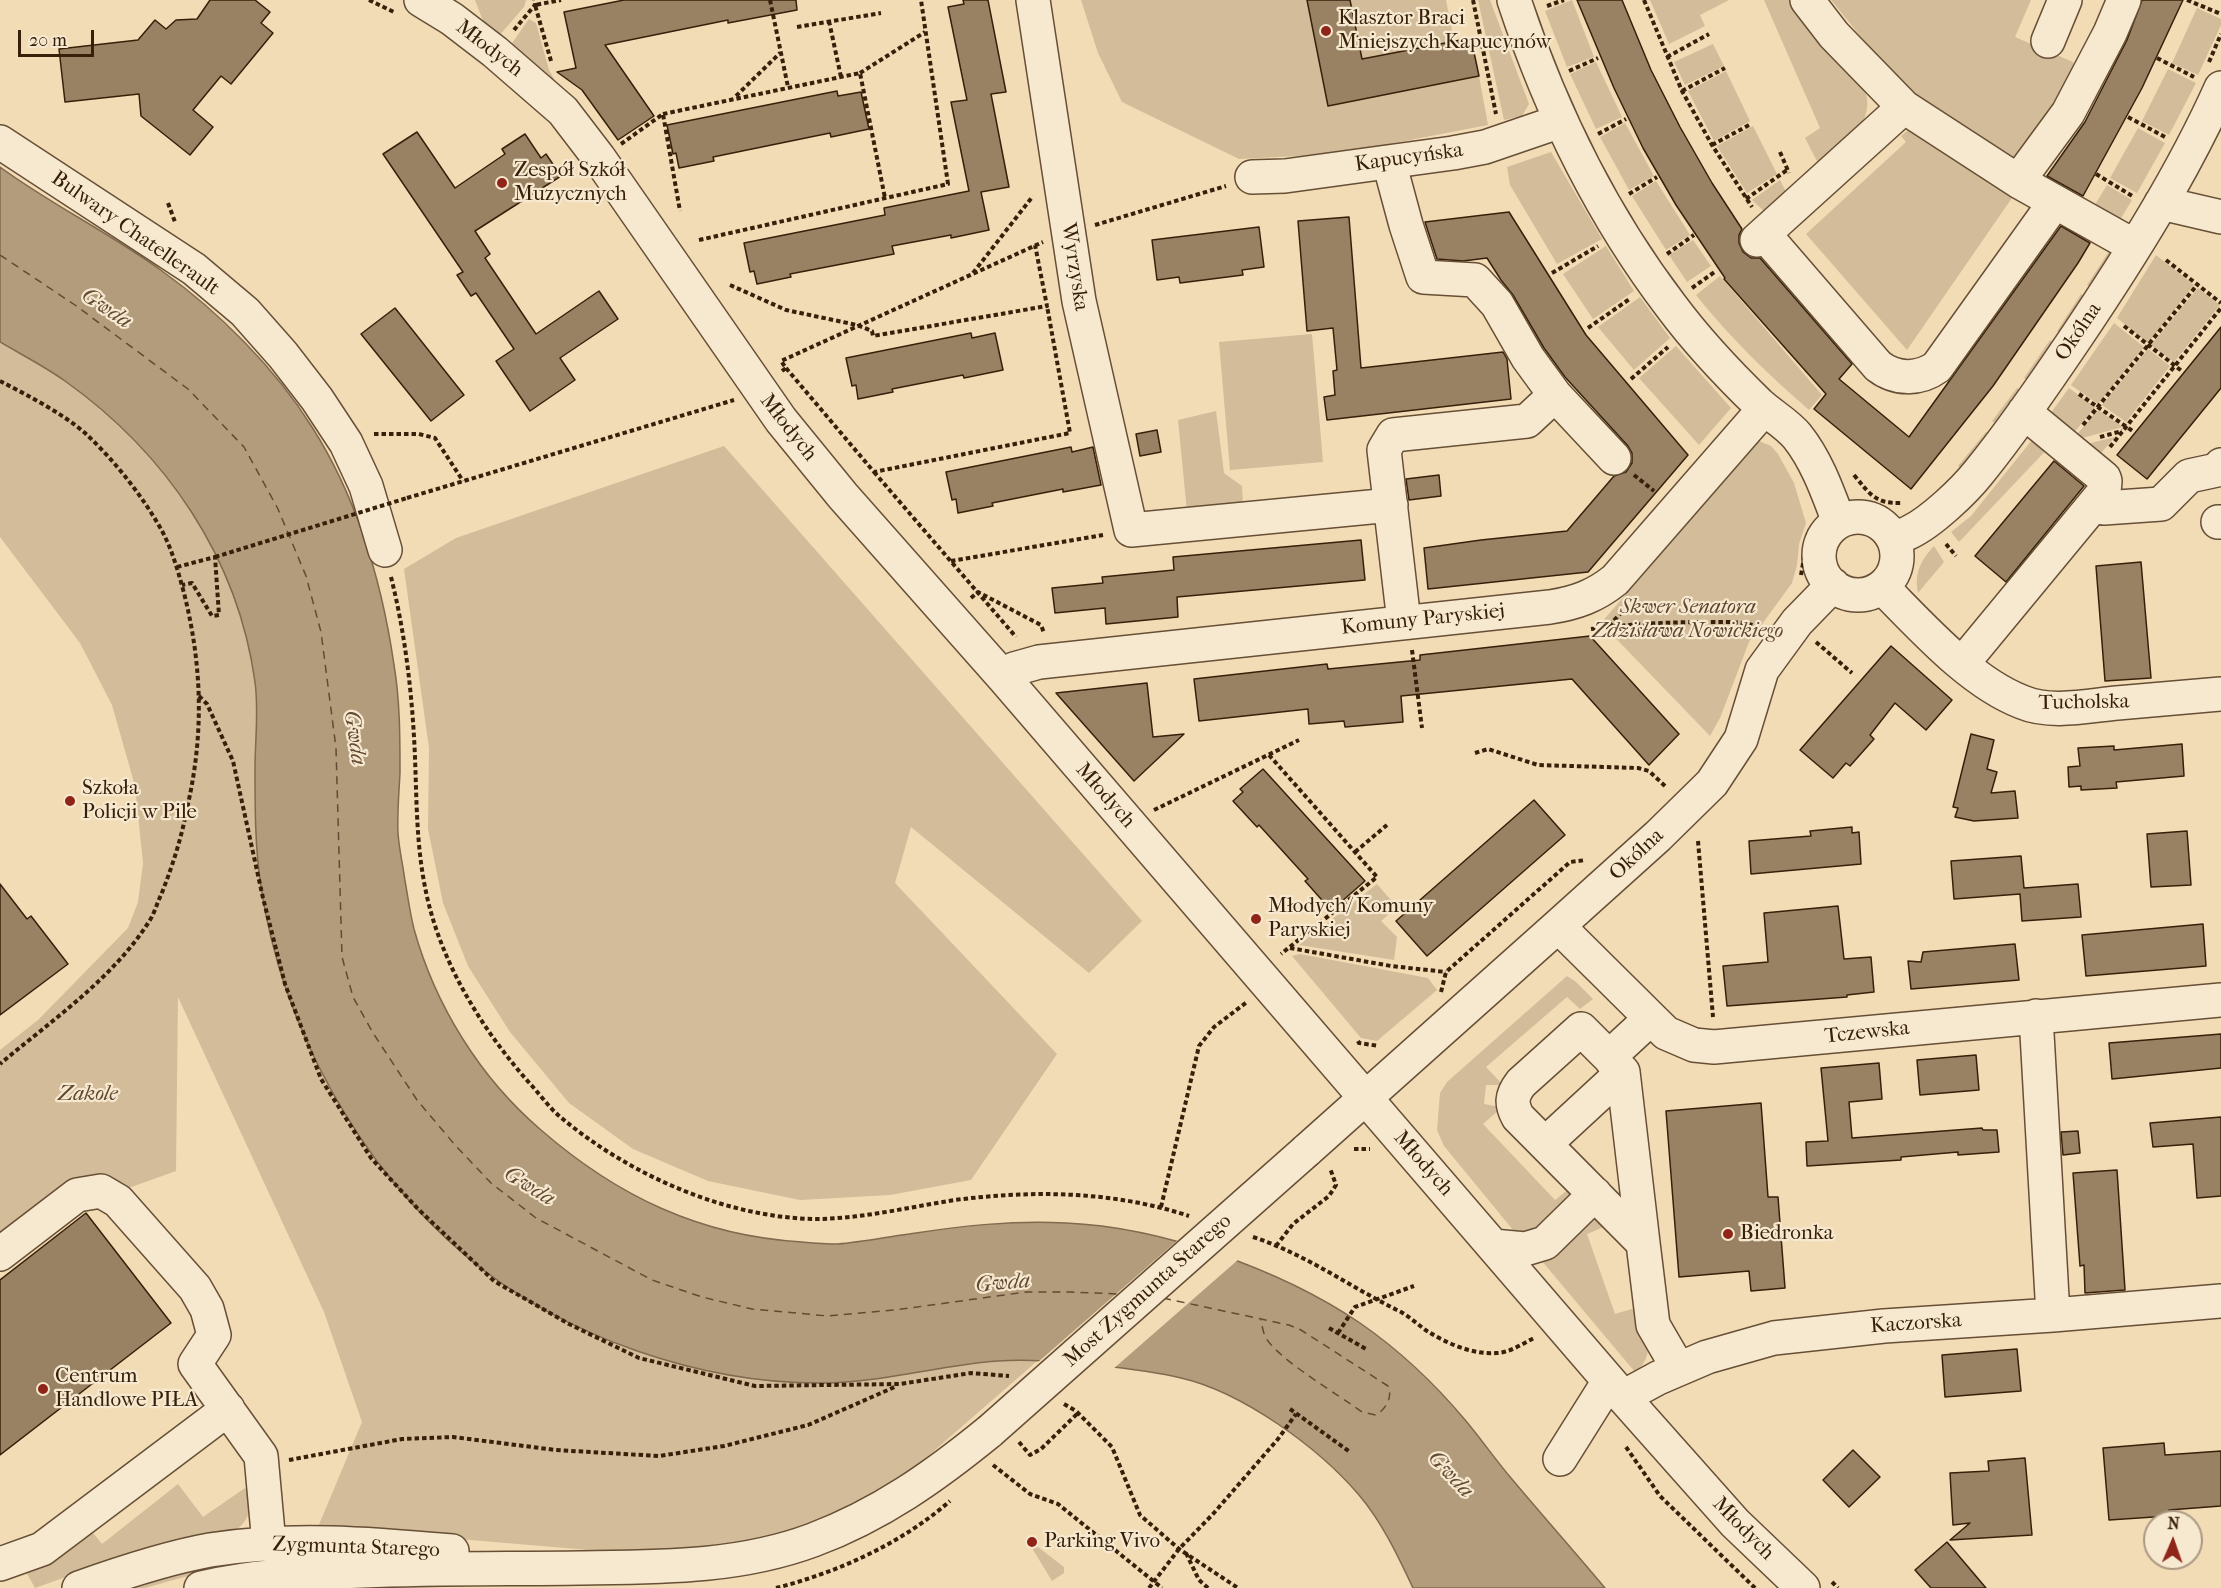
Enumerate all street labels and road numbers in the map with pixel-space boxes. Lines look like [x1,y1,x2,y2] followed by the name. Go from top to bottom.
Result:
[450,15,528,83] street label: Młodych
[1353,138,1465,178] street label: Kapucyńska
[46,166,224,302] street label: Bulwary Chatellerault
[1055,221,1093,313] street label: Wyrzyska
[2050,298,2108,366] street label: Okólna
[754,389,822,467] street label: Młodych
[1340,599,1506,641] street label: Komuny Paryskiej
[2038,690,2130,716] street label: Tucholska
[1070,758,1140,834] street label: Młodych
[1605,824,1669,886] street label: Okólna
[1823,1016,1911,1050] street label: Tczewska
[1388,1126,1458,1202] street label: Młodych
[1059,1209,1237,1373] street label: Most Zygmunta Starego
[1870,1308,1962,1340] street label: Kaczorska
[1707,1492,1779,1566] street label: Młodych
[272,1532,440,1564] street label: Zygmunta Starego

